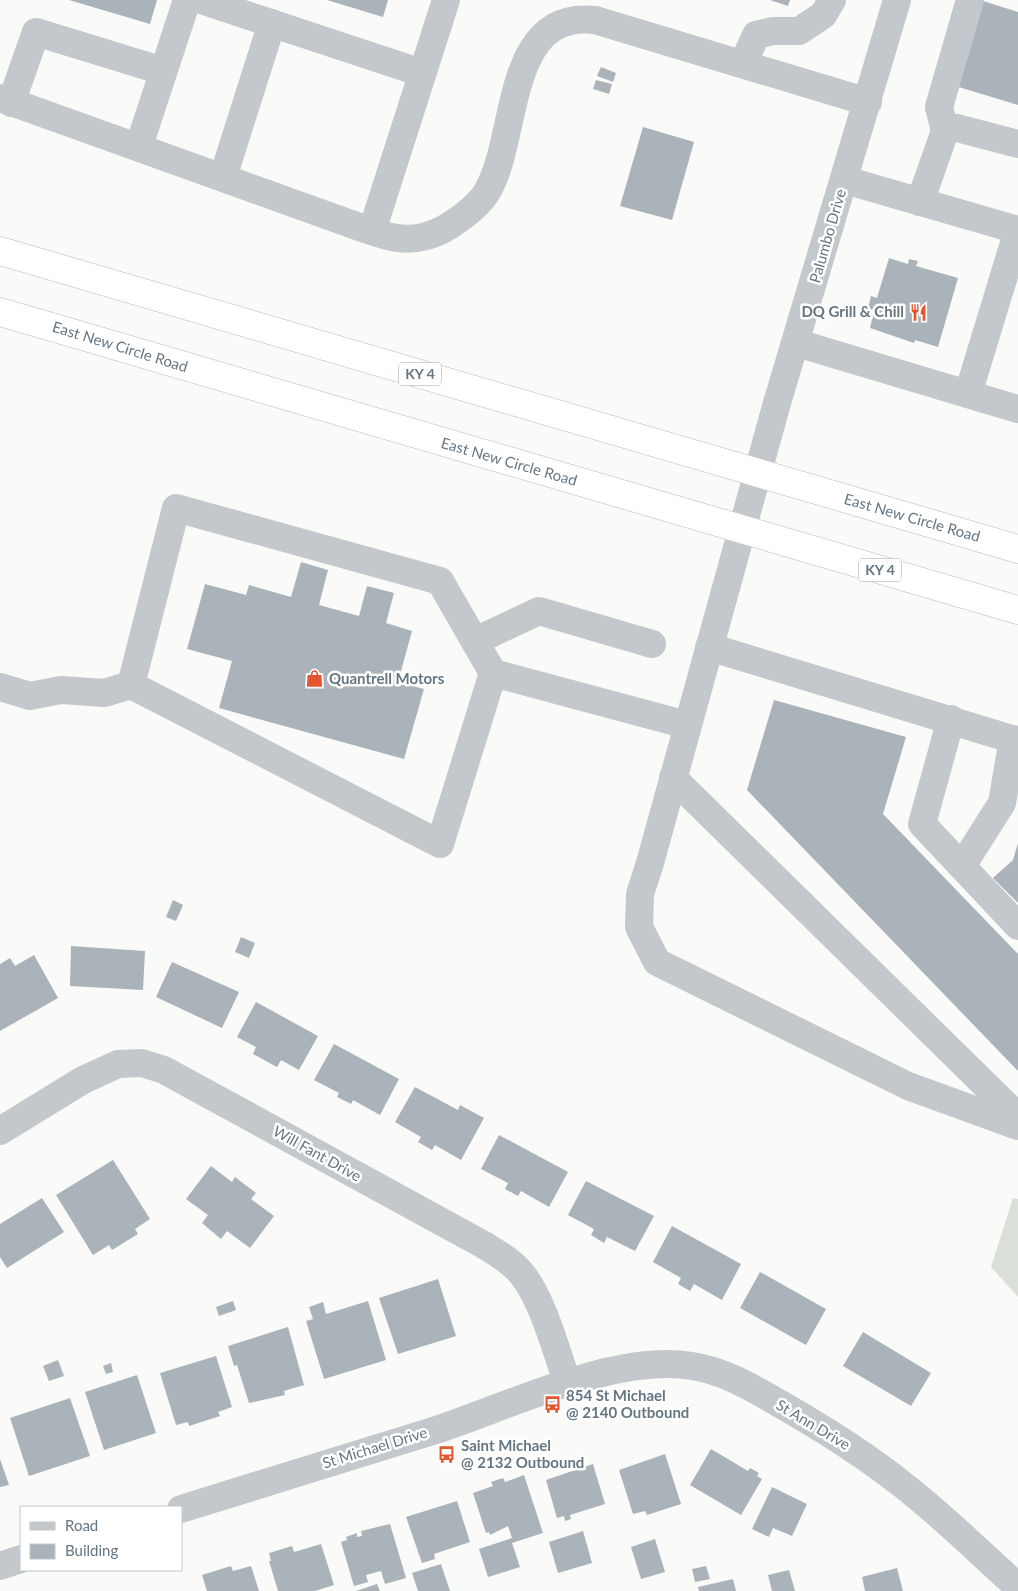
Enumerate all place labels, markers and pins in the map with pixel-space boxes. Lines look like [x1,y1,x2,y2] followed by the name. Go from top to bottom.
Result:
[801,302,904,320] place label: DQ Grill & Chill
[908,302,928,322] restaurant icon: DQ Grill & Chill
[305,669,325,689] shop icon: Quantrell Motors
[329,669,445,687] place label: Quantrell Motors
[566,1386,689,1421] place label: 854 St Michael @ 2140 Outbound
[542,1395,562,1415] bus stop icon: 854 St Michael @ 2140 Outbound
[461,1436,584,1471] place label: Saint Michael @ 2132 Outbound
[437,1445,457,1465] bus stop icon: Saint Michael @ 2132 Outbound

